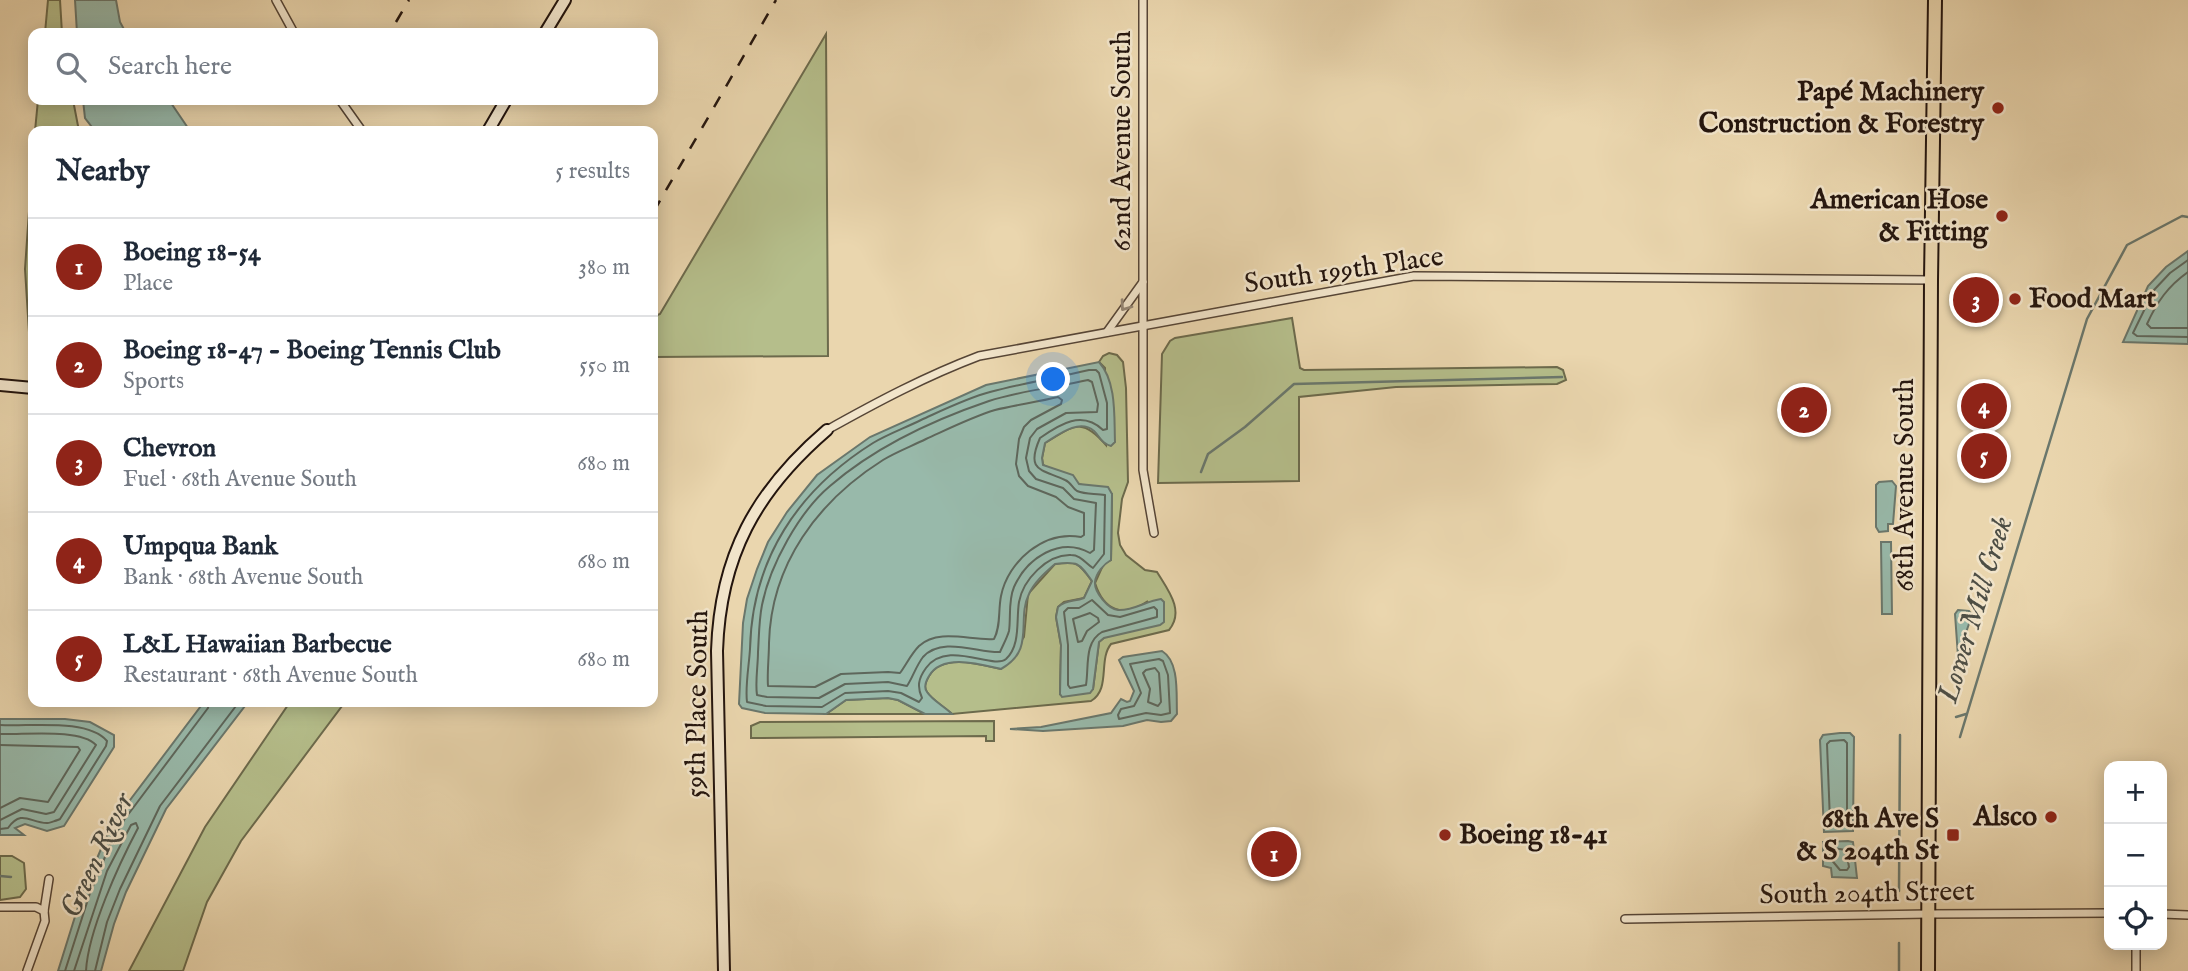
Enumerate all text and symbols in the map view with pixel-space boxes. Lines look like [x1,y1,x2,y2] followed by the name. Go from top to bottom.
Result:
[28,28,658,105] search box
[1105,30,1140,251] street label: 62nd Avenue South
[52,48,90,86] icon: search
[108,50,232,83] text: Search here
[1698,75,1985,142] place label: Papé Machinery Construction & Forestry
[1990,100,2006,116] marker: Papé Machinery Construction & Forestry
[56,153,149,191] text: Nearby
[555,157,630,186] text: 5 results
[1809,183,1989,250] place label: American Hose & Fitting
[1994,208,2010,224] marker: American Hose & Fitting
[123,236,261,269] text: Boeing 18-54
[1242,240,1446,302] street label: South 199th Place
[75,253,83,282] text: 1
[578,253,630,282] text: 380 m
[123,269,173,298] text: Place
[1953,274,1999,326] pin: 3
[2029,282,2156,317] place label: Food Mart
[2007,291,2023,307] marker: Food Mart
[1121,299,1133,311] one-way arrow
[123,334,501,367] text: Boeing 18-47 - Boeing Tennis Club
[74,351,84,380] text: 2
[579,351,630,380] text: 550 m
[1036,362,1070,396] your location
[123,367,184,396] text: Sports
[1888,378,1923,592] street label: 68th Avenue South
[1961,380,2007,432] pin: 4
[1781,384,1827,436] pin: 2
[1961,430,2007,482] pin: 5
[123,432,216,465] text: Chevron
[75,449,83,478] text: 3
[577,449,630,478] text: 680 m
[123,465,357,494] text: Fuel · 68th Avenue South
[1929,512,2022,709] water label: Lower Mill Creek
[123,530,278,563] text: Umpqua Bank
[73,547,85,576] text: 4
[577,547,630,576] text: 680 m
[123,563,363,592] text: Bank · 68th Avenue South
[679,609,717,798] street label: 59th Place South
[123,628,392,661] text: L&L Hawaiian Barbecue
[75,645,83,674] text: 5
[577,645,630,674] text: 680 m
[123,661,418,690] text: Restaurant · 68th Avenue South
[2104,761,2167,950] map controls
[2104,761,2167,824] button: +
[53,786,144,925] water label: Green River
[1972,800,2037,835] place label: Alsco
[1796,802,1939,869] place label: 68th Ave S & S 204th St
[2043,809,2059,825] marker: Alsco
[1459,818,1608,853] place label: Boeing 18-41
[2104,824,2167,887] button: −
[1437,827,1453,843] marker: Boeing 18-41
[1945,827,1961,843] marker: 68th Ave S & S 204th St
[1251,828,1297,880] pin: 1
[1759,875,1975,913] street label: South 204th Street
[2104,887,2167,950] button: locate

